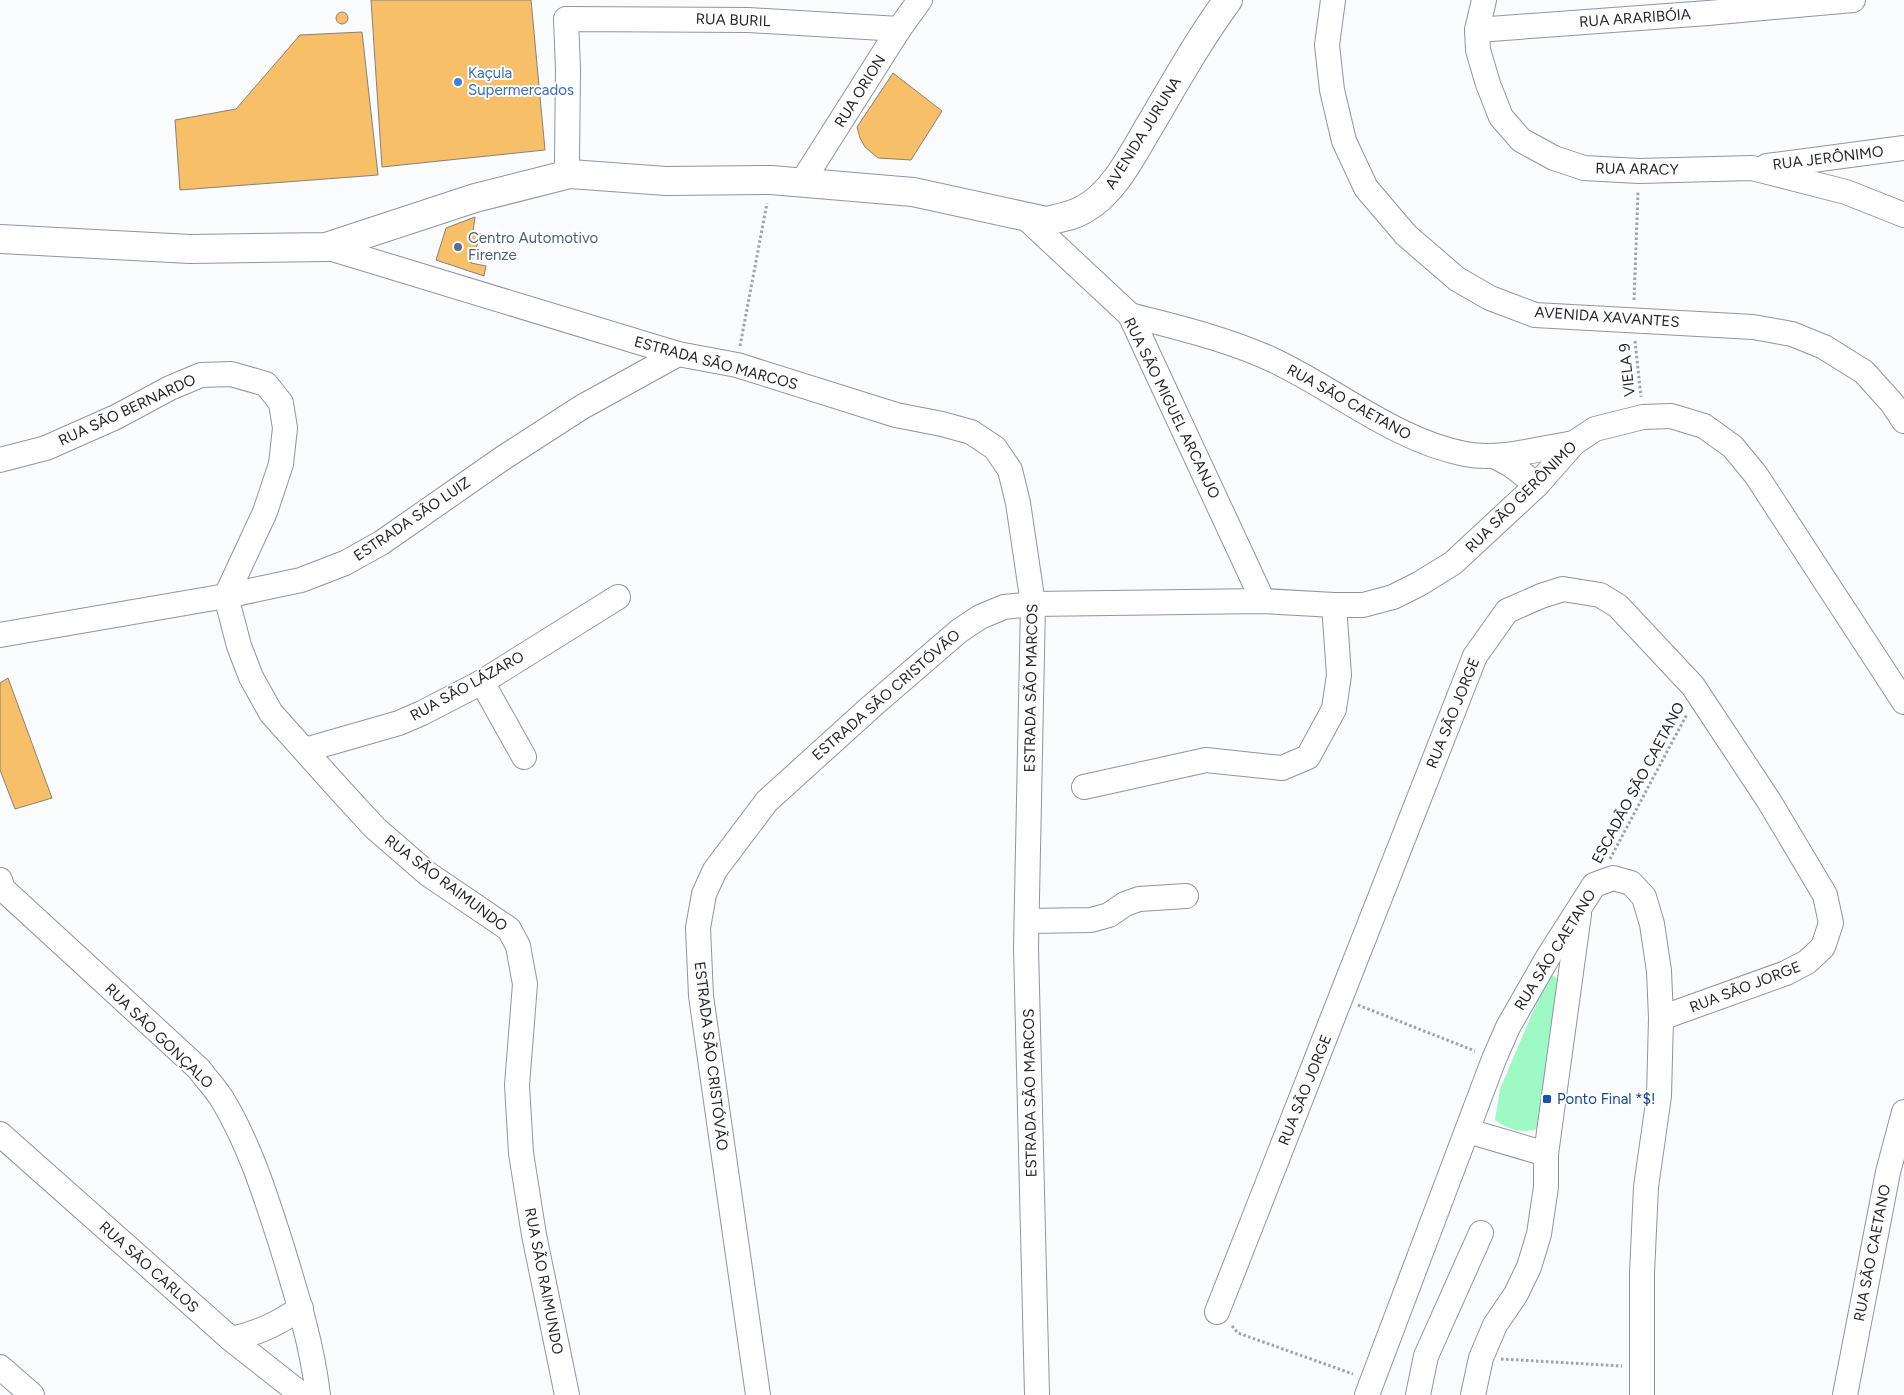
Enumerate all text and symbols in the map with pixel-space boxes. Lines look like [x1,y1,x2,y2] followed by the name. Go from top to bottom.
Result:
[1578,5,1692,31] street label: RUA ARARIBÓIA
[695,10,771,30] street label: RUA BURIL
[831,51,889,131] street label: RUA ORION
[468,64,574,99] place label: Kaçula Supermercados
[1101,74,1185,192] street label: AVENIDA JURUNA
[452,76,464,88] marker: Kaçula Supermercados
[1772,142,1884,174] street label: RUA JERÔNIMO
[1595,159,1679,179] street label: RUA ARACY
[468,229,599,264] place label: Centro Automotivo Firenze
[452,241,464,253] marker: Centro Automotivo Firenze
[1534,303,1680,331] street label: AVENIDA XAVANTES
[1120,315,1224,501] street label: RUA SÃO MIGUEL ARCANJO
[632,332,800,394] street label: ESTRADA SÃO MARCOS
[1615,342,1639,398] street label: VIELA 9
[1284,360,1414,444] street label: RUA SÃO CAETANO
[56,370,198,450] street label: RUA SÃO BERNARDO
[1462,438,1580,556] street label: RUA SÃO GERÔNIMO
[350,473,474,565] street label: ESTRADA SÃO LUIZ
[1021,603,1041,773] street label: ESTRADA SÃO MARCOS
[808,626,964,764] street label: ESTRADA SÃO CRISTÓVÃO
[407,647,527,725] street label: RUA SÃO LÁZARO
[1423,655,1483,771] street label: RUA SÃO JORGE
[1588,699,1688,867] street label: ESCADÃO SÃO CAETANO
[381,831,511,935] street label: RUA SÃO RAIMUNDO
[1511,886,1599,1014] street label: RUA SÃO CAETANO
[1687,958,1803,1016] street label: RUA SÃO JORGE
[690,960,732,1152] street label: ESTRADA SÃO CRISTÓVÃO
[101,980,217,1092] street label: RUA SÃO GONÇALO
[1020,1008,1040,1178] street label: ESTRADA SÃO MARCOS
[1275,1032,1335,1148] street label: RUA SÃO JORGE
[1557,1090,1655,1108] place label: Ponto Final *$!
[1541,1093,1553,1105] marker: Ponto Final *$!
[1850,1183,1894,1323] street label: RUA SÃO CAETANO
[521,1206,567,1356] street label: RUA SÃO RAIMUNDO
[96,1218,202,1316] street label: RUA SÃO CARLOS

